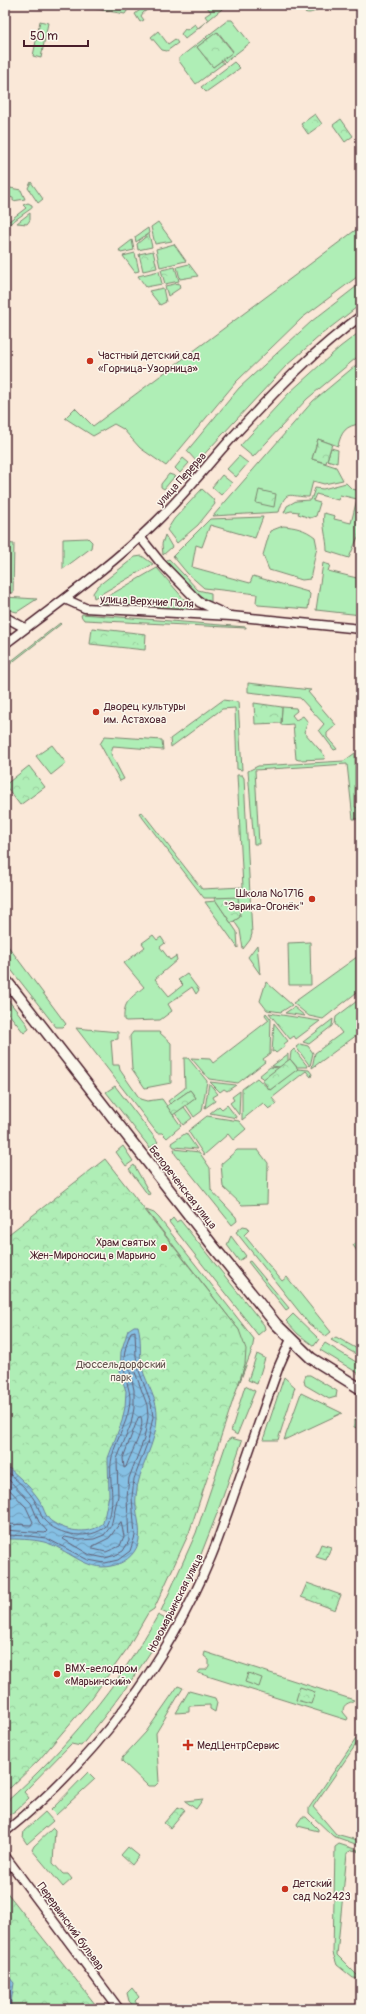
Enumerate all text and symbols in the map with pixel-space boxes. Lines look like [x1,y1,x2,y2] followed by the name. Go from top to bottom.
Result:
[24,22,88,48] scale bar
[30,29,58,44] text: 50 m
[98,349,200,375] place label: Частный детский сад «Горница-Узорница»
[85,356,95,366] marker: Частный детский сад «Горница-Узорница»
[153,450,209,510] street label: улица Перерва
[99,593,194,610] street label: улица Верхние Поля
[103,700,186,726] place label: Дворец культуры им. Астахова
[91,707,101,717] marker: Дворец культуры им. Астахова
[224,887,304,913] place label: Школа №1716 "Эврика-Огонёк"
[307,894,317,904] marker: Школа №1716 "Эврика-Огонёк"
[146,1143,219,1232] street label: Белореченская улица
[29,1236,156,1262] place label: Храм святых Жен-Мироносиц в Марьино
[159,1243,169,1253] marker: Храм святых Жен-Мироносиц в Марьино
[75,1358,166,1384] park label: Дюссельдорфский парк
[145,1552,206,1655] street label: Новомарьинская улица
[65,1662,138,1688] place label: BMX-велодром «Марьинский»
[52,1669,62,1679] marker: BMX-велодром «Марьинский»
[182,1739,194,1751] marker: МедЦентрСервис
[197,1739,280,1752] place label: МедЦентрСервис
[292,1877,351,1903] place label: Детский сад №2423
[34,1880,107,1973] street label: Перервинский бульвар
[280,1884,290,1894] marker: Детский сад №2423

